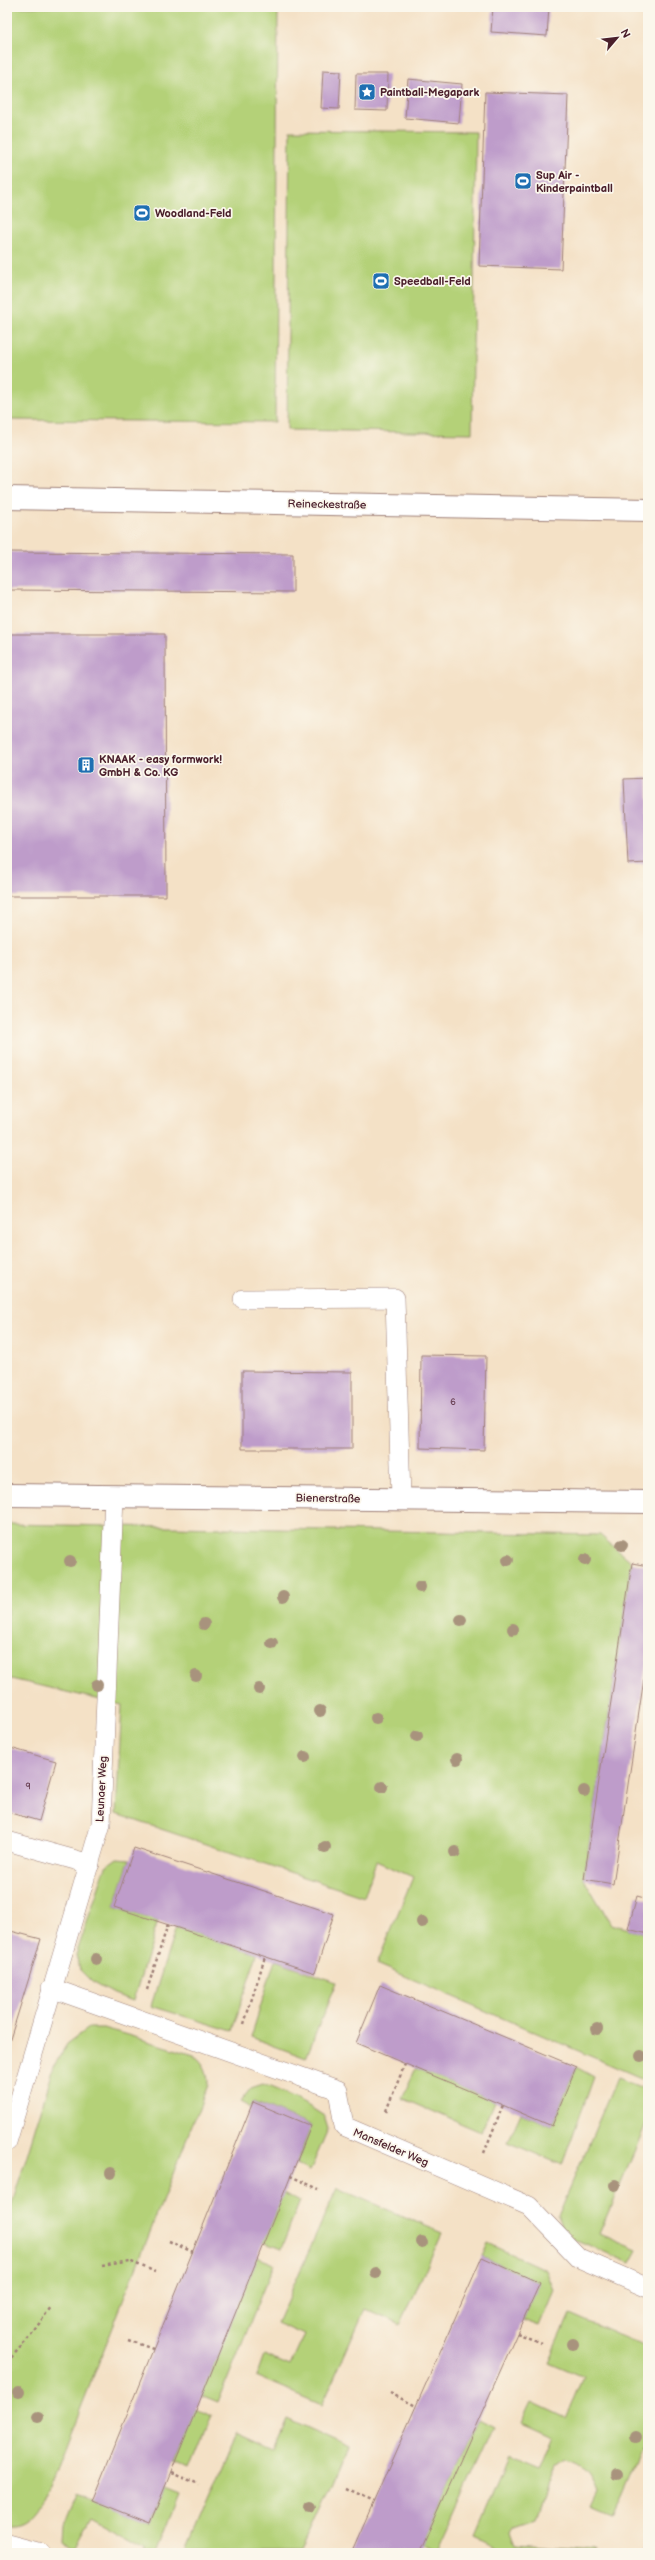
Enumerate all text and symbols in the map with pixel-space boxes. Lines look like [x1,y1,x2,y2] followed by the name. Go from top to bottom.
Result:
[597,18,637,58] north arrow
[618,27,633,40] text: N
[357,82,377,102] place icon: Paintball-Megapark
[380,86,479,99] place label: Paintball-Megapark
[536,169,613,195] place label: Sup Air - Kinderpaintball
[513,171,533,191] sports icon: Sup Air - Kinderpaintball
[132,203,152,223] sports icon: Woodland-Feld
[155,207,232,220] place label: Woodland-Feld
[371,271,391,291] sports icon: Speedball-Feld
[394,275,471,288] place label: Speedball-Feld
[288,497,367,512] street label: Reineckestraße
[99,753,222,779] place label: KNAAK - easy formwork! GmbH & Co. KG
[76,755,96,775] building icon: KNAAK - easy formwork! GmbH & Co. KG
[450,1397,456,1408] house number: 6
[295,1491,361,1506] street label: Bienerstraße
[93,1756,110,1823] street label: Leunaer Weg
[25,1781,31,1792] house number: 9
[351,2126,431,2169] street label: Mansfelder Weg

